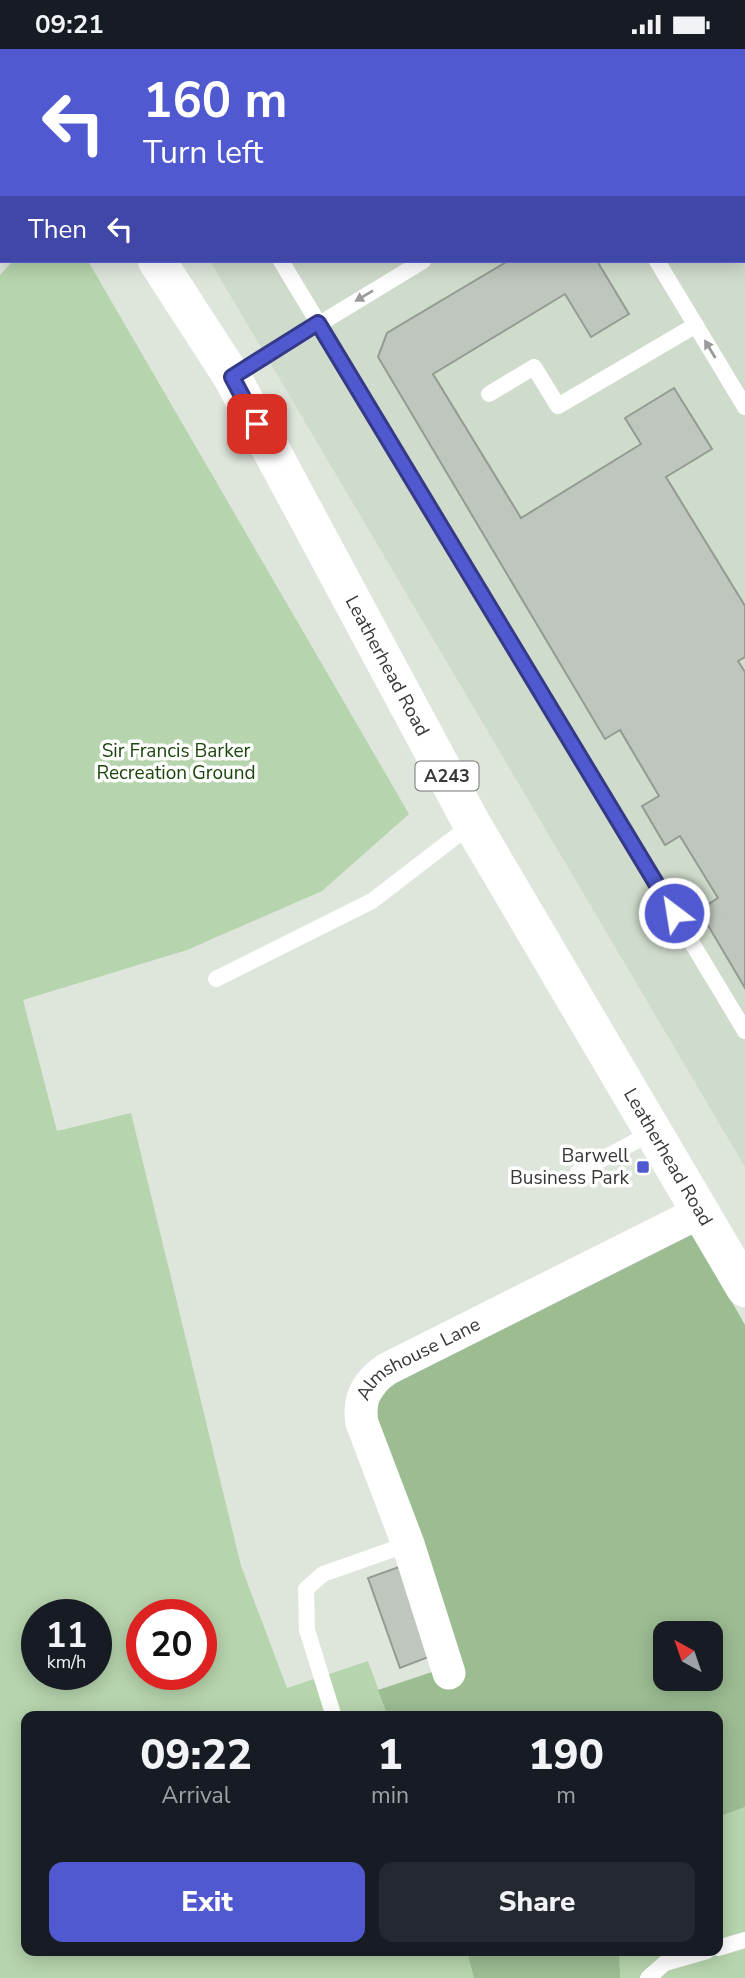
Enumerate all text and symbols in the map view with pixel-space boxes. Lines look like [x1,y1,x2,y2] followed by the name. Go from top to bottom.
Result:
[35,7,104,42] text: 09:21
[143,67,287,134] text: 160 m
[28,77,119,168] icon: left
[143,131,263,174] text: Turn left
[101,210,139,248] icon: left
[28,212,87,247] text: Then
[355,289,374,302] one-way arrow
[704,339,716,358] one-way arrow
[227,394,287,454] pin
[238,405,276,443] icon: arrive
[339,591,435,741] street label: Leatherhead Road
[96,738,256,786] park label: Sir Francis Barker Recreation Ground
[416,761,478,791] road number: A243
[637,876,711,950] position arrow
[617,1083,719,1231] street label: Leatherhead Road
[510,1143,629,1191] place label: Barwell Business Park
[635,1159,651,1175] marker: Barwell Business Park
[350,1311,485,1404] street label: Almshouse Lane
[126,1599,217,1690] speed limit sign: 20
[45,1612,88,1659] text: 11
[653,1621,723,1691] north arrow
[653,1621,723,1691] map controls
[47,1650,86,1674] text: km/h
[140,1727,252,1784] text: 09:22
[377,1727,403,1784] text: 1
[528,1727,604,1784] text: 190
[161,1780,231,1811] text: Arrival
[371,1780,409,1811] text: min
[556,1780,576,1811] text: m
[49,1862,365,1942] button: Exit
[379,1862,695,1942] button: Share

